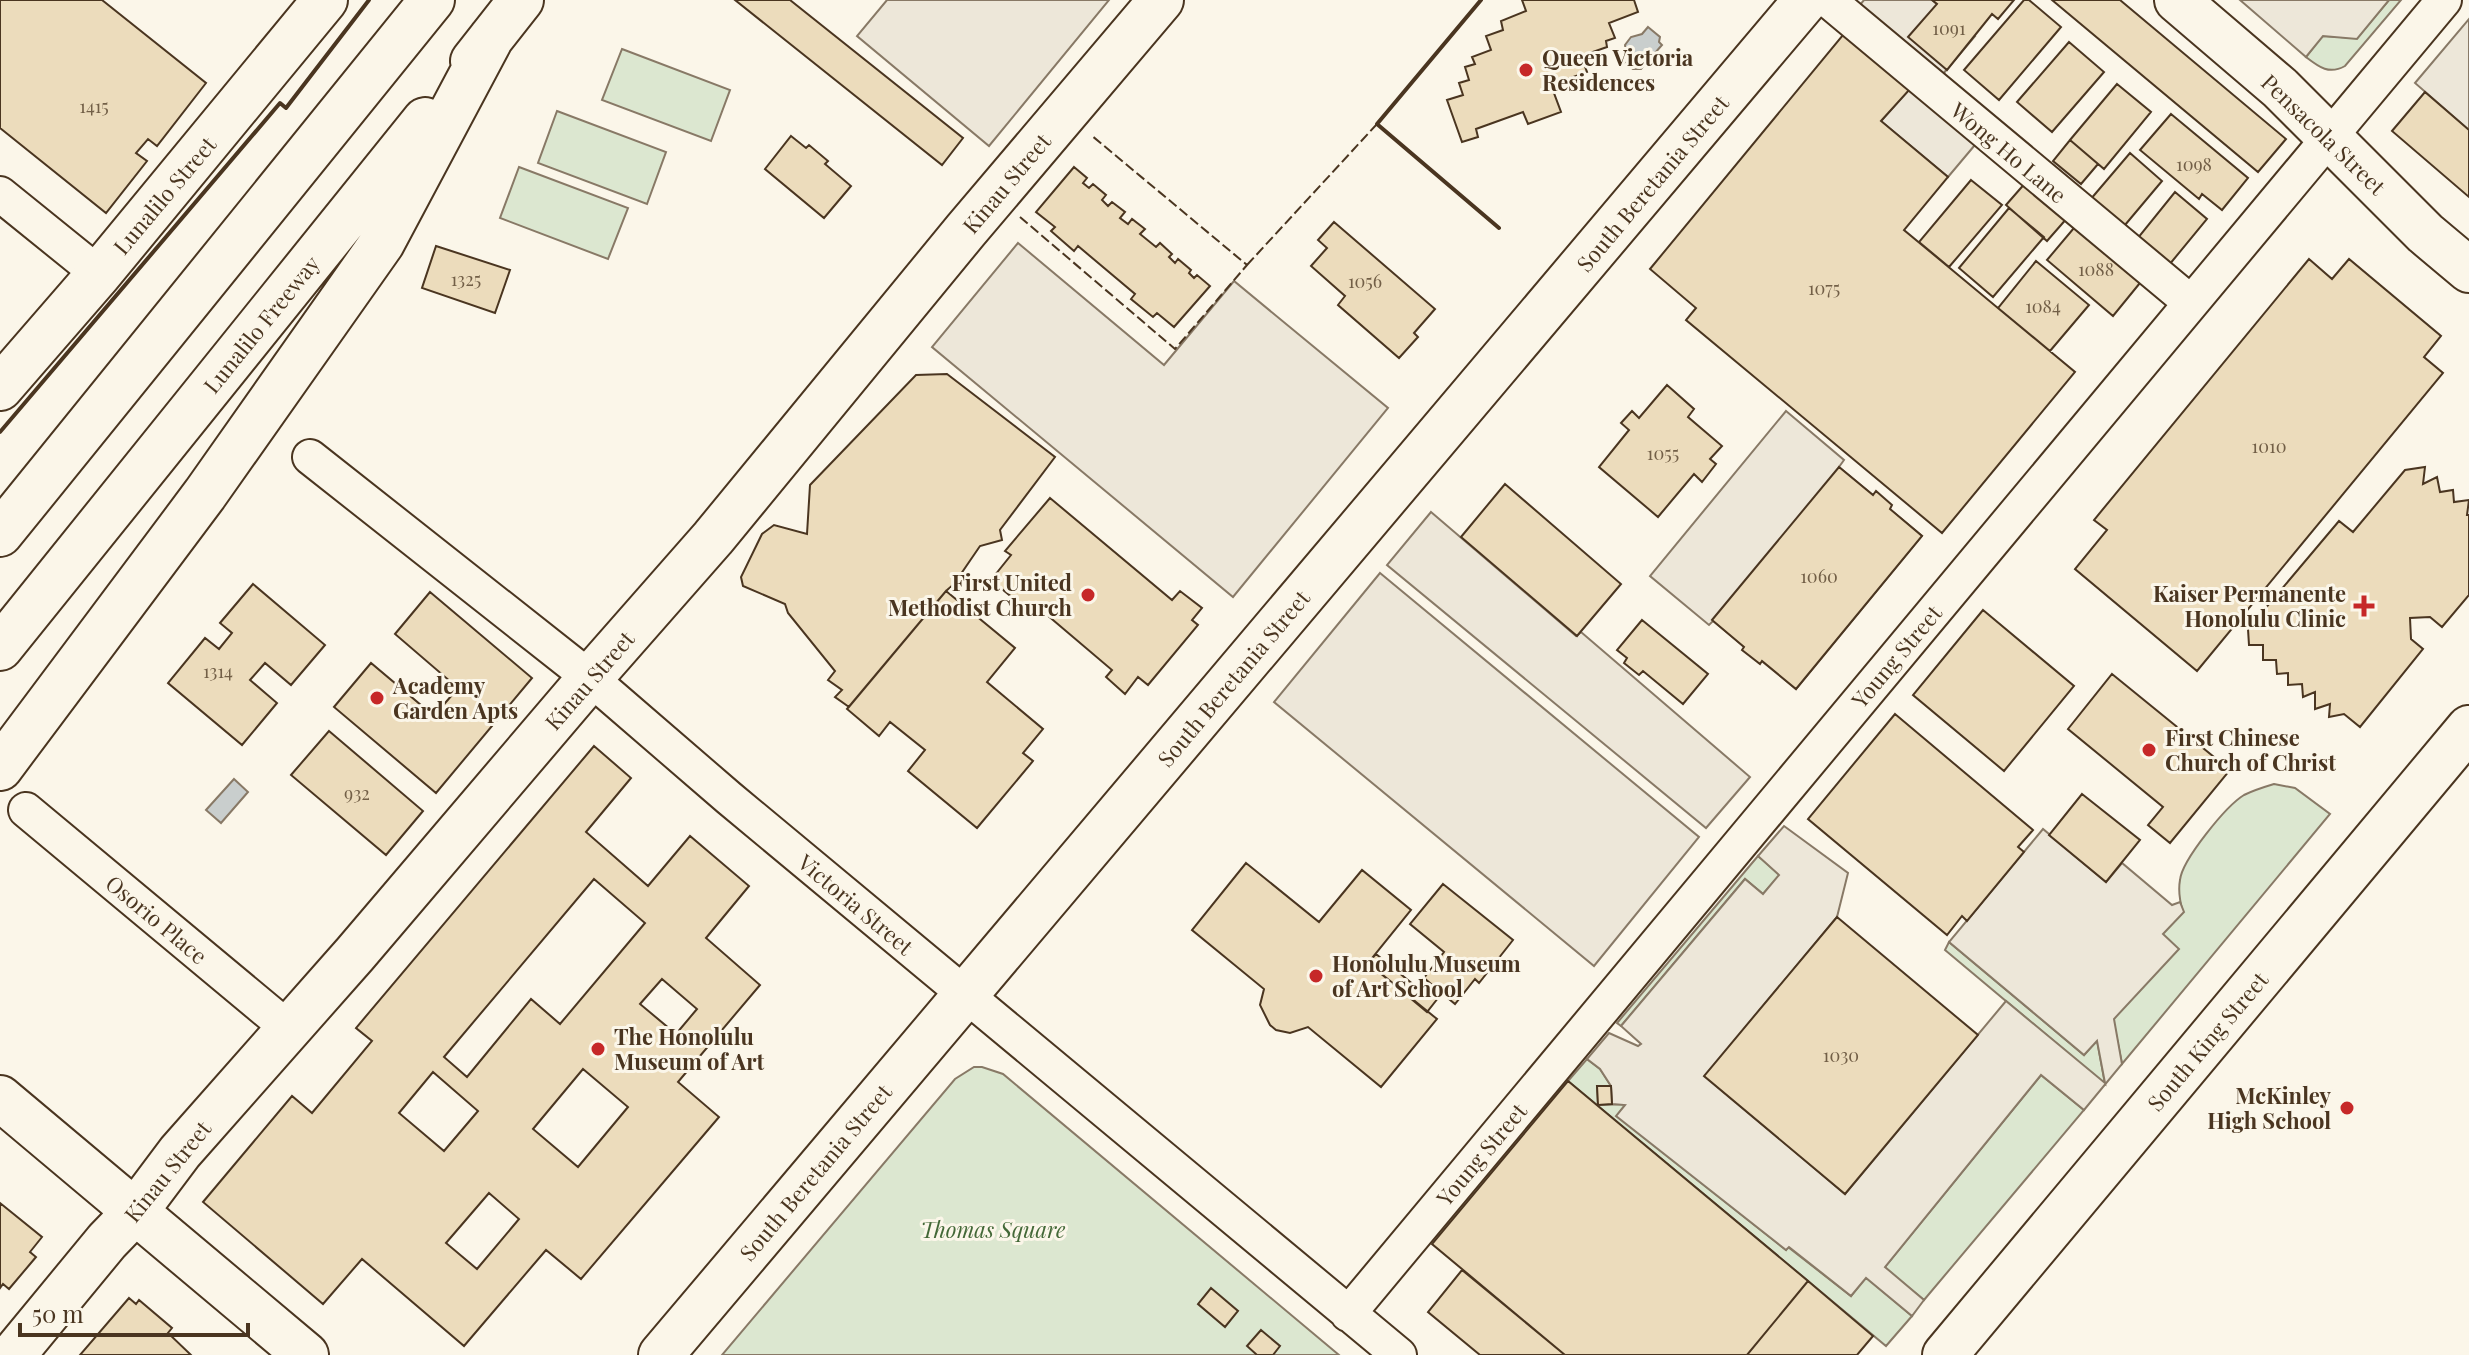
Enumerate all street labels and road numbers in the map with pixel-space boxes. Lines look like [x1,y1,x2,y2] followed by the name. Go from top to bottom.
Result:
[2255,67,2393,202] street label: Pensacola Street
[1569,87,1736,278] street label: South Beretania Street
[1944,94,2073,209] street label: Wong Ho Lane
[955,126,1058,239] street label: Kinau Street
[106,129,223,260] street label: Lunalilo Street
[196,249,326,399] street label: Lunalilo Freeway
[1150,582,1317,773] street label: South Beretania Street
[1844,597,1949,714] street label: Young Street
[538,623,641,736] street label: Kinau Street
[791,846,921,962] street label: Victoria Street
[100,868,214,970] street label: Osorio Place
[2140,964,2275,1117] street label: South King Street
[732,1076,899,1267] street label: South Beretania Street
[1429,1095,1534,1212] street label: Young Street
[117,1113,218,1228] street label: Kinau Street

